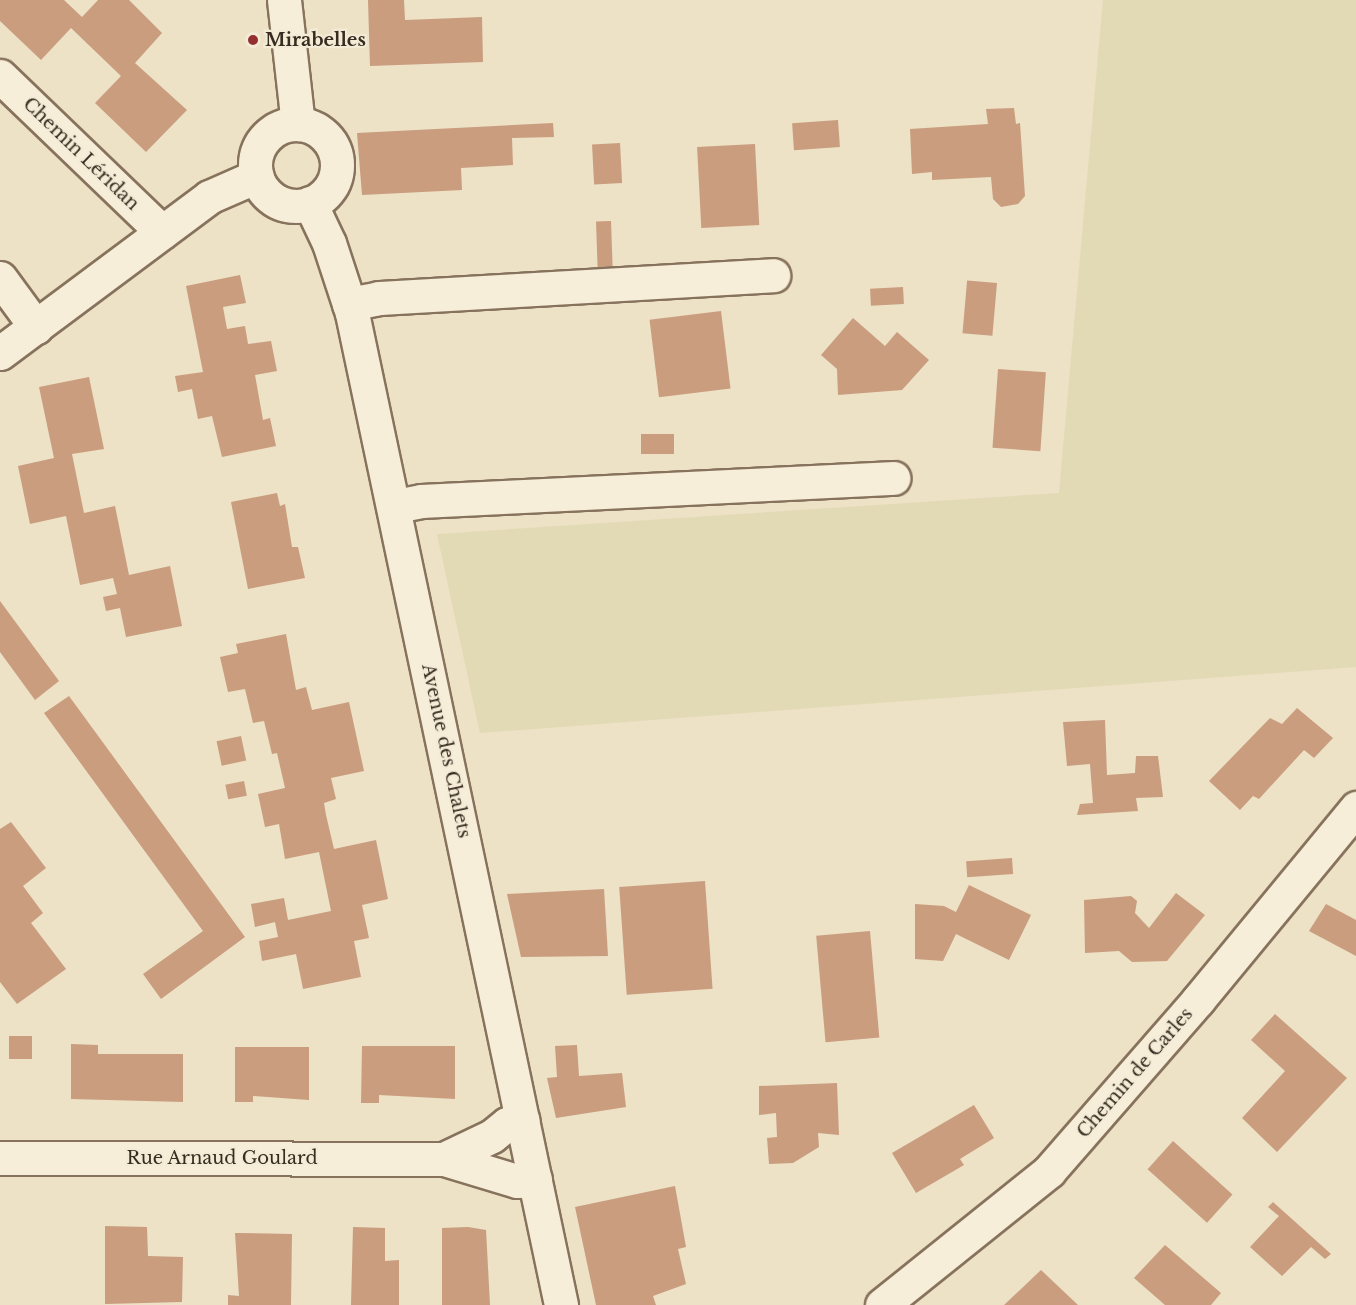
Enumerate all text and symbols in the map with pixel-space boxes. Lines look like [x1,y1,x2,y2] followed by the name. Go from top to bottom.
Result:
[265,29,366,51] place label: Mirabelles
[246,33,260,47] marker: Mirabelles
[19,93,143,215] street label: Chemin Léridan
[417,662,475,840] street label: Avenue des Chalets
[1073,1004,1197,1142] street label: Chemin de Carles
[126,1147,318,1169] street label: Rue Arnaud Goulard

